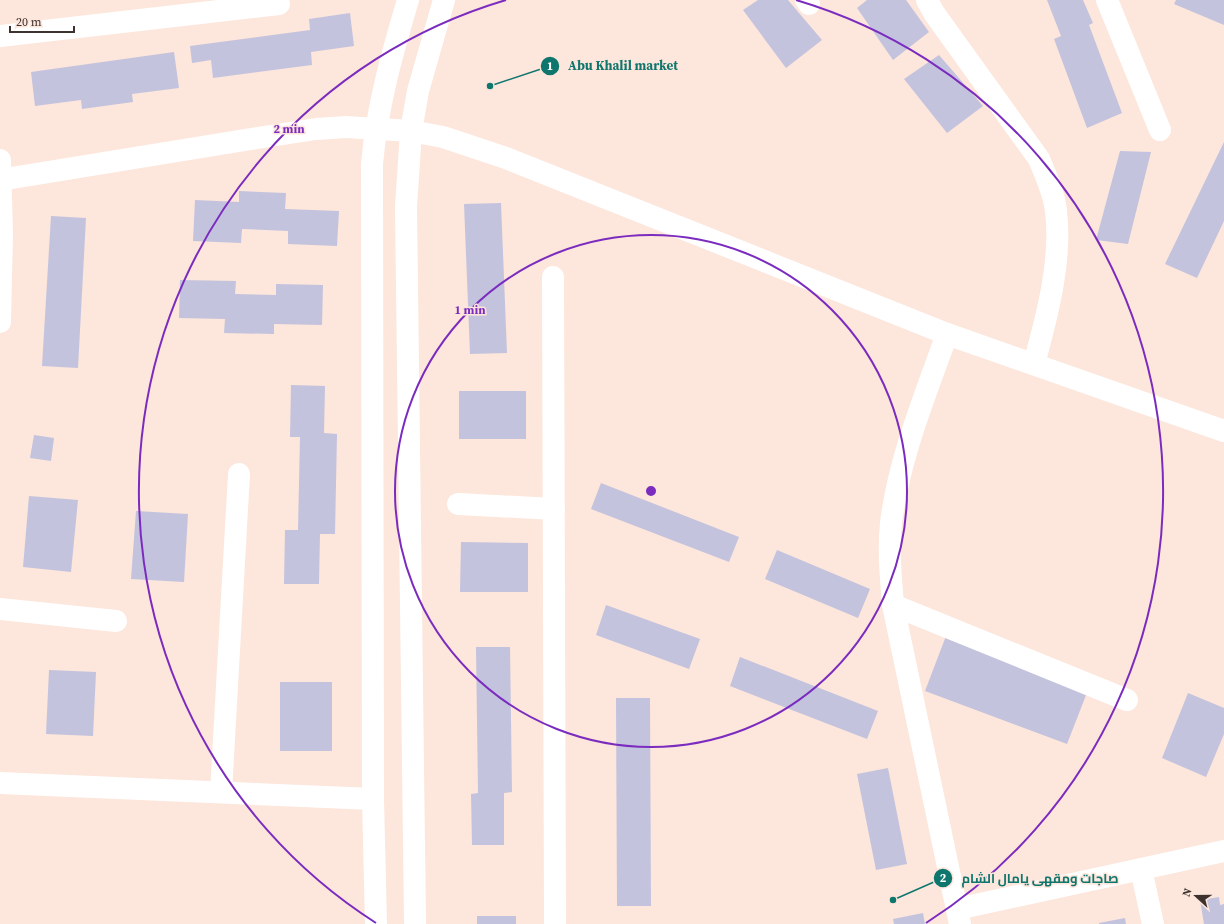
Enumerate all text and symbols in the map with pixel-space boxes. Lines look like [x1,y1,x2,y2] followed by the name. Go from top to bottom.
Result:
[10,8,74,34] scale bar
[16,14,42,30] text: 20 m
[540,53,686,78] callout: Abu Khalil market
[568,57,678,74] text: Abu Khalil market
[547,58,553,74] text: 1
[273,121,305,137] text: 2 min
[454,302,486,318] text: 1 min
[644,484,658,498] centre of rings
[933,866,1126,891] callout: صاجات ومقهى يامال الشام
[940,870,947,886] text: 2
[961,870,1119,888] text: صاجات ومقهى يامال الشام
[1176,876,1216,916] north arrow
[1179,886,1196,899] text: N

